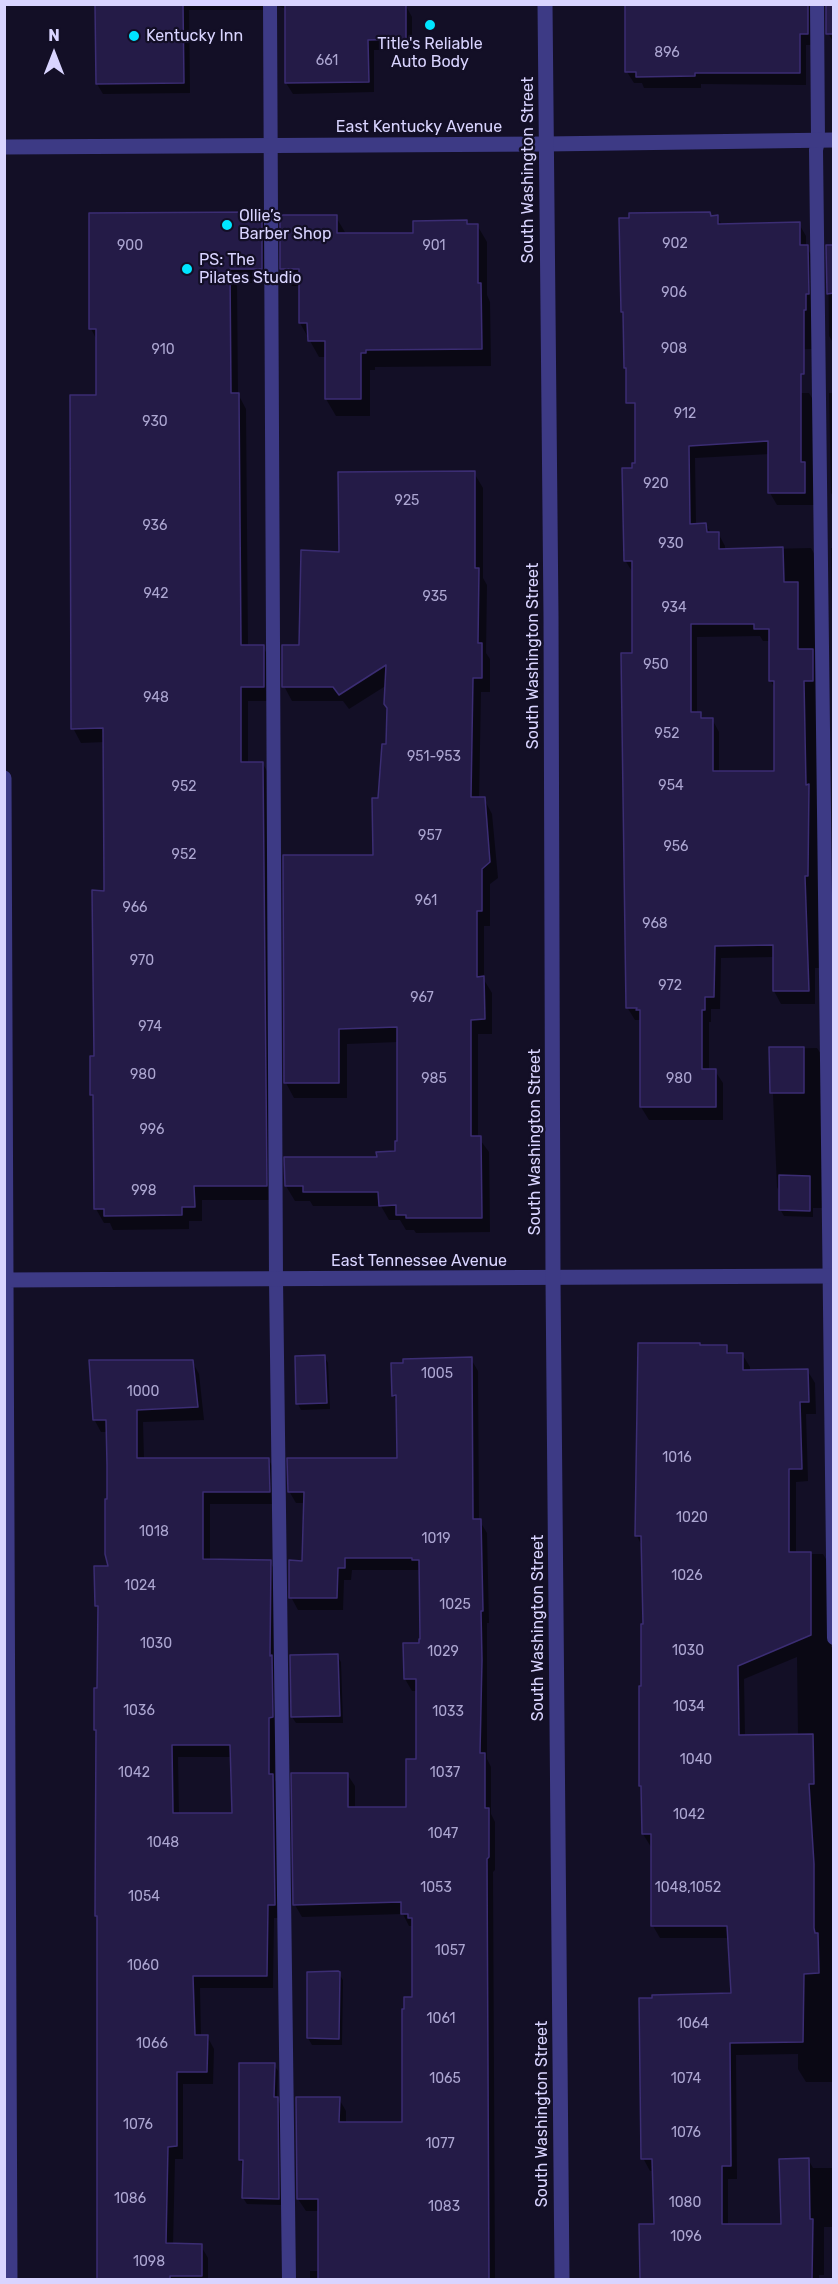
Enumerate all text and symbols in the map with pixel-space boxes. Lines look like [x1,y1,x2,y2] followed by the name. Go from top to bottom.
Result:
[423,18,437,32] marker: Title's Reliable Auto Body
[24,24,84,84] north arrow
[48,26,60,45] text: N
[146,26,243,46] place label: Kentucky Inn
[127,29,141,43] marker: Kentucky Inn
[377,34,483,72] place label: Title's Reliable Auto Body
[654,45,680,61] house number: 896
[316,53,338,69] house number: 661
[518,77,538,263] street label: South Washington Street
[336,117,502,137] street label: East Kentucky Avenue
[239,206,331,244] place label: Ollie’s Barber Shop
[220,218,234,232] marker: Ollie’s Barber Shop
[662,236,688,252] house number: 902
[117,238,143,254] house number: 900
[422,238,446,254] house number: 901
[199,250,301,288] place label: PS: The Pilates Studio
[180,262,194,276] marker: PS: The Pilates Studio
[661,285,687,301] house number: 906
[661,341,687,357] house number: 908
[151,342,175,358] house number: 910
[674,406,696,422] house number: 912
[142,414,168,430] house number: 930
[643,476,669,492] house number: 920
[395,493,419,509] house number: 925
[143,518,167,534] house number: 936
[658,536,684,552] house number: 930
[523,563,543,749] street label: South Washington Street
[143,586,169,602] house number: 942
[423,589,447,605] house number: 935
[661,600,687,616] house number: 934
[643,657,669,673] house number: 950
[143,690,169,706] house number: 948
[655,726,679,742] house number: 952
[407,749,461,765] house number: 951-953
[658,778,684,794] house number: 954
[172,779,196,795] house number: 952
[418,828,442,844] house number: 957
[663,839,689,855] house number: 956
[172,847,196,863] house number: 952
[415,893,437,909] house number: 961
[122,900,148,916] house number: 966
[642,916,668,932] house number: 968
[130,953,154,969] house number: 970
[658,978,682,994] house number: 972
[410,990,434,1006] house number: 967
[138,1019,162,1035] house number: 974
[525,1049,545,1235] street label: South Washington Street
[130,1067,156,1083] house number: 980
[421,1071,447,1087] house number: 985
[666,1071,692,1087] house number: 980
[140,1122,164,1138] house number: 996
[131,1183,157,1199] house number: 998
[331,1251,507,1271] street label: East Tennessee Avenue
[421,1366,453,1382] house number: 1005
[127,1384,159,1400] house number: 1000
[662,1450,692,1466] house number: 1016
[676,1510,708,1526] house number: 1020
[139,1524,169,1540] house number: 1018
[421,1531,451,1547] house number: 1019
[528,1535,548,1721] street label: South Washington Street
[671,1568,703,1584] house number: 1026
[124,1578,156,1594] house number: 1024
[439,1597,471,1613] house number: 1025
[140,1636,172,1652] house number: 1030
[672,1643,704,1659] house number: 1030
[427,1644,459,1660] house number: 1029
[673,1699,705,1715] house number: 1034
[123,1703,155,1719] house number: 1036
[432,1704,464,1720] house number: 1033
[680,1752,712,1768] house number: 1040
[118,1765,150,1781] house number: 1042
[430,1765,460,1781] house number: 1037
[673,1807,705,1823] house number: 1042
[428,1826,458,1842] house number: 1047
[147,1835,179,1851] house number: 1048
[420,1880,452,1896] house number: 1053
[655,1880,721,1896] house number: 1048,1052
[128,1889,160,1905] house number: 1054
[435,1943,465,1959] house number: 1057
[127,1958,159,1974] house number: 1060
[427,2011,455,2027] house number: 1061
[677,2016,709,2032] house number: 1064
[532,2021,552,2207] street label: South Washington Street
[136,2036,168,2052] house number: 1066
[429,2071,461,2087] house number: 1065
[671,2071,701,2087] house number: 1074
[123,2117,153,2133] house number: 1076
[671,2125,701,2141] house number: 1076
[425,2136,455,2152] house number: 1077
[114,2191,146,2207] house number: 1086
[669,2195,701,2211] house number: 1080
[428,2199,460,2215] house number: 1083
[670,2229,702,2245] house number: 1096
[133,2254,165,2270] house number: 1098

